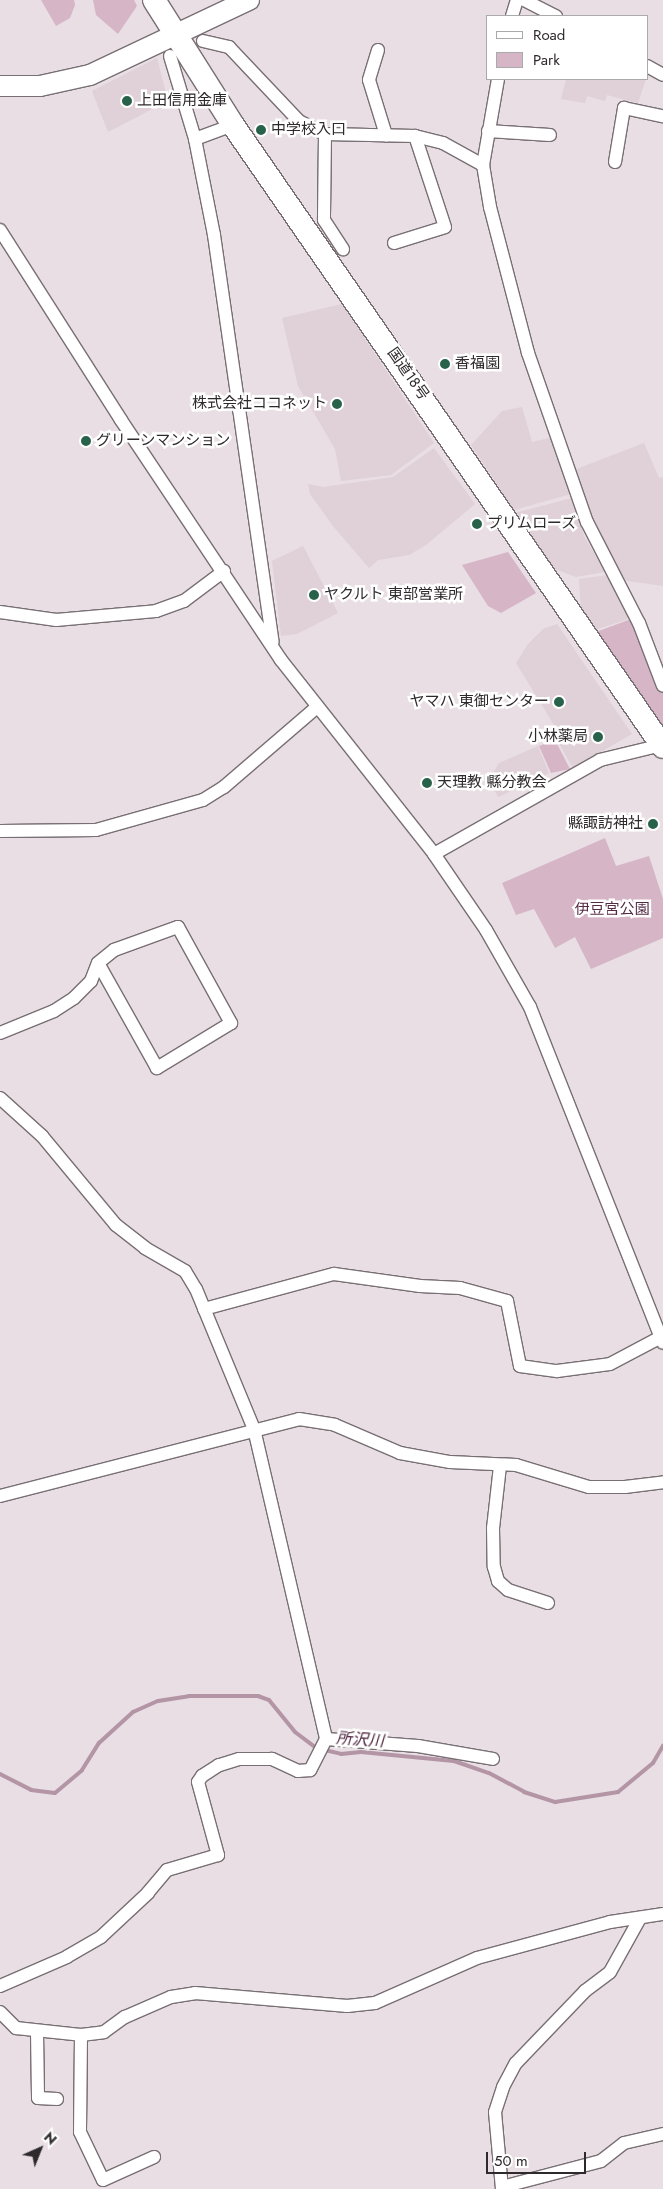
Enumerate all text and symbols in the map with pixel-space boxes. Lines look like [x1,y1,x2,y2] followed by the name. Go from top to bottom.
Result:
[486,15,648,80] legend
[533,24,565,46] text: Road
[533,49,560,71] text: Park
[137,92,227,110] place label: 上田信用金庫
[121,95,133,107] marker: 上田信用金庫
[271,121,346,139] place label: 中学校入口
[255,124,267,136] marker: 中学校入口
[383,344,433,404] street label: 国道18号
[455,355,500,373] place label: 香福園
[439,358,451,370] marker: 香福園
[192,395,327,413] place label: 株式会社ココネット
[331,398,343,410] marker: 株式会社ココネット
[96,432,231,450] place label: グリーンマンション
[80,435,92,447] marker: グリーンマンション
[487,515,577,533] place label: プリムローズ
[471,518,483,530] marker: プリムローズ
[324,586,463,604] place label: ヤクルト 東部営業所
[308,589,320,601] marker: ヤクルト 東部営業所
[410,693,549,711] place label: ヤマハ 東御センター
[553,696,565,708] marker: ヤマハ 東御センター
[528,728,588,746] place label: 小林薬局
[592,731,604,743] marker: 小林薬局
[437,774,546,792] place label: 天理教 縣分教会
[421,777,433,789] marker: 天理教 縣分教会
[568,815,643,833] place label: 縣諏訪神社
[647,818,659,830] marker: 縣諏訪神社
[575,901,649,919] park label: 伊豆宮公園
[335,1729,385,1751] water label: 所沢川
[15,2124,65,2174] north arrow
[39,2127,61,2149] text: N
[488,2142,588,2174] scale bar
[494,2150,528,2172] text: 50 m

